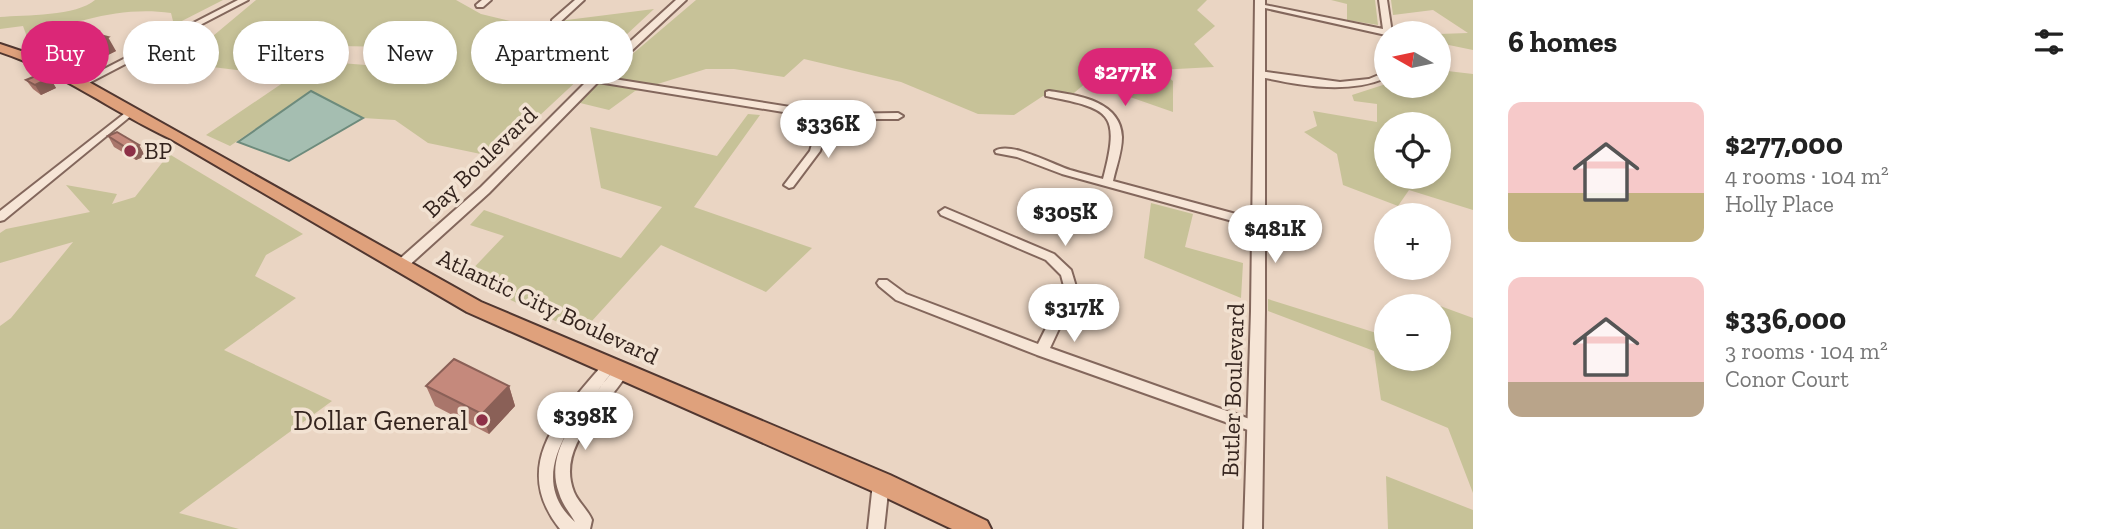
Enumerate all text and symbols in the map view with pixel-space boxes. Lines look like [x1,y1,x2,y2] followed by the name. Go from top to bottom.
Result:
[21,21,109,84] chip: Buy
[123,21,219,84] chip: Rent
[233,21,349,84] chip: Filters
[363,21,457,84] chip: New
[471,21,633,84] chip: Apartment
[1374,21,1451,98] north arrow
[1374,21,1451,371] map controls
[2030,23,2068,61] icon: filters
[1508,24,1617,60] text: 6 homes
[1076,48,1174,108] pin: $277K
[1094,57,1156,85] text: $277K
[417,100,543,223] street label: Bay Boulevard
[779,100,877,160] pin: $336K
[796,109,860,137] text: $336K
[1374,112,1451,189] button: locate
[1725,126,1843,162] text: $277,000
[1564,130,1648,214] icon: home
[144,136,172,165] place label: BP
[122,143,138,159] marker: BP
[1725,162,1889,190] text: 4 rooms · 104 m²
[1016,188,1114,248] pin: $305K
[1725,190,1834,218] text: Holly Place
[1033,197,1097,225] text: $305K
[1374,203,1451,280] button: +
[1226,205,1324,265] pin: $481K
[1244,214,1306,242] text: $481K
[433,243,663,371] street label: Atlantic City Boulevard
[1025,284,1123,344] pin: $317K
[1044,293,1104,321] text: $317K
[1374,294,1451,371] button: −
[1725,301,1846,337] text: $336,000
[1215,302,1250,478] street label: Butler Boulevard
[1564,305,1648,389] icon: home
[1725,337,1888,365] text: 3 rooms · 104 m²
[1725,365,1849,393] text: Conor Court
[536,392,634,452] pin: $398K
[553,401,617,429] text: $398K
[293,404,468,437] place label: Dollar General
[474,412,490,428] marker: Dollar General

